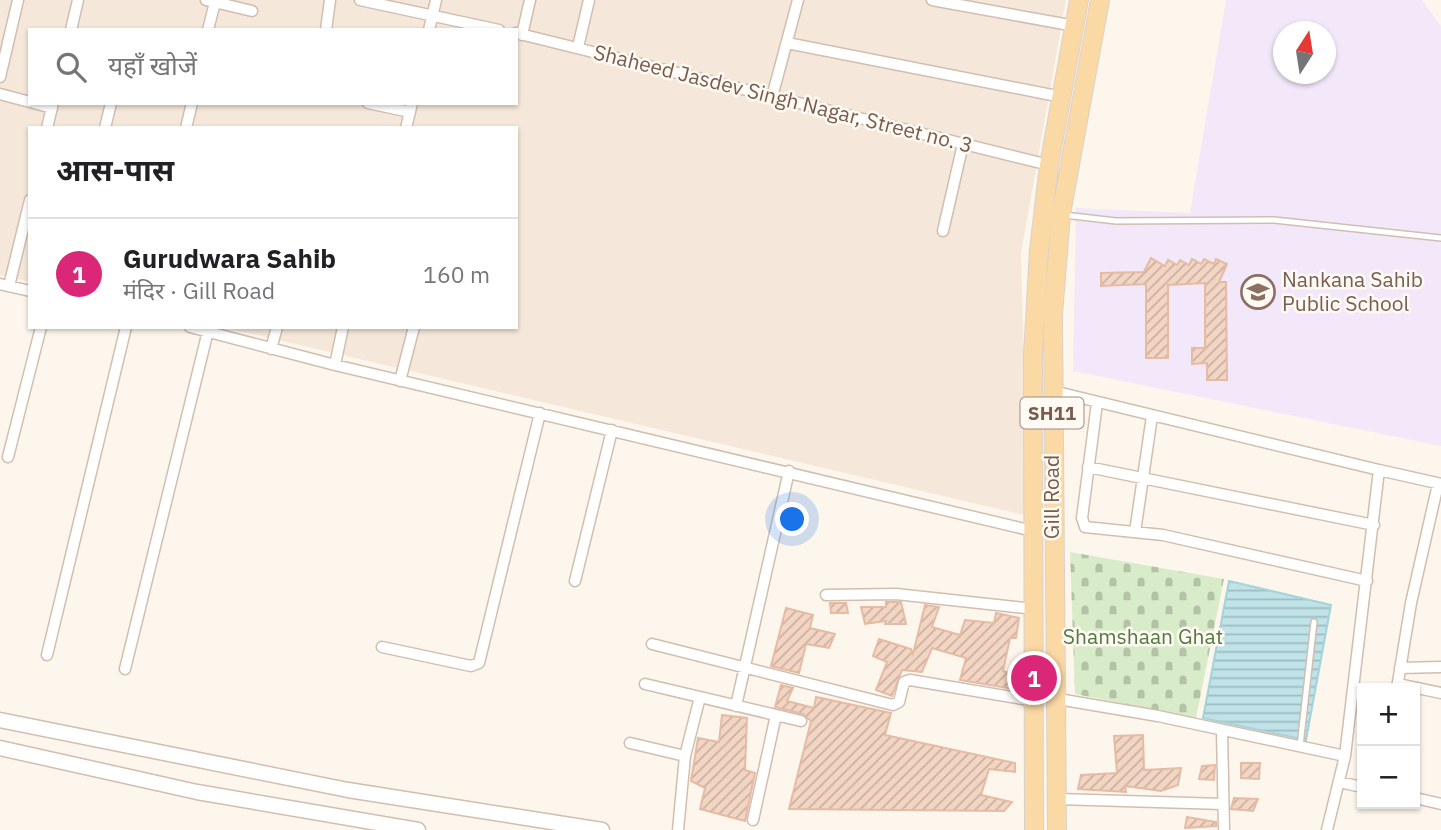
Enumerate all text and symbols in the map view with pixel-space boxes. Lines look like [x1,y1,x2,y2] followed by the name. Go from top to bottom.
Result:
[1273,21,1336,84] north arrow
[28,28,518,105] search box
[591,37,976,159] street label: Shaheed Jasdev Singh Nagar, Street no. 3
[52,48,90,86] icon: search
[108,48,197,82] text: यहाँ खोजें
[56,150,174,189] text: आस-पास
[123,241,336,275] text: Gurudwara Sahib
[72,259,86,289] text: 1
[423,259,490,289] text: 160 m
[1282,265,1423,317] place label: Nankana Sahib Public School
[1239,273,1277,311] school or university icon: Nankana Sahib Public School
[123,275,275,305] text: मंदिर · Gill Road
[1020,398,1084,428] road number: SH11
[1037,455,1065,539] street label: Gill Road
[775,502,809,536] your location
[1063,622,1223,650] park label: Shamshaan Ghat
[1011,652,1057,704] pin: 1
[1357,683,1420,809] map controls
[1357,683,1420,746] button: +
[1357,746,1420,809] button: −

